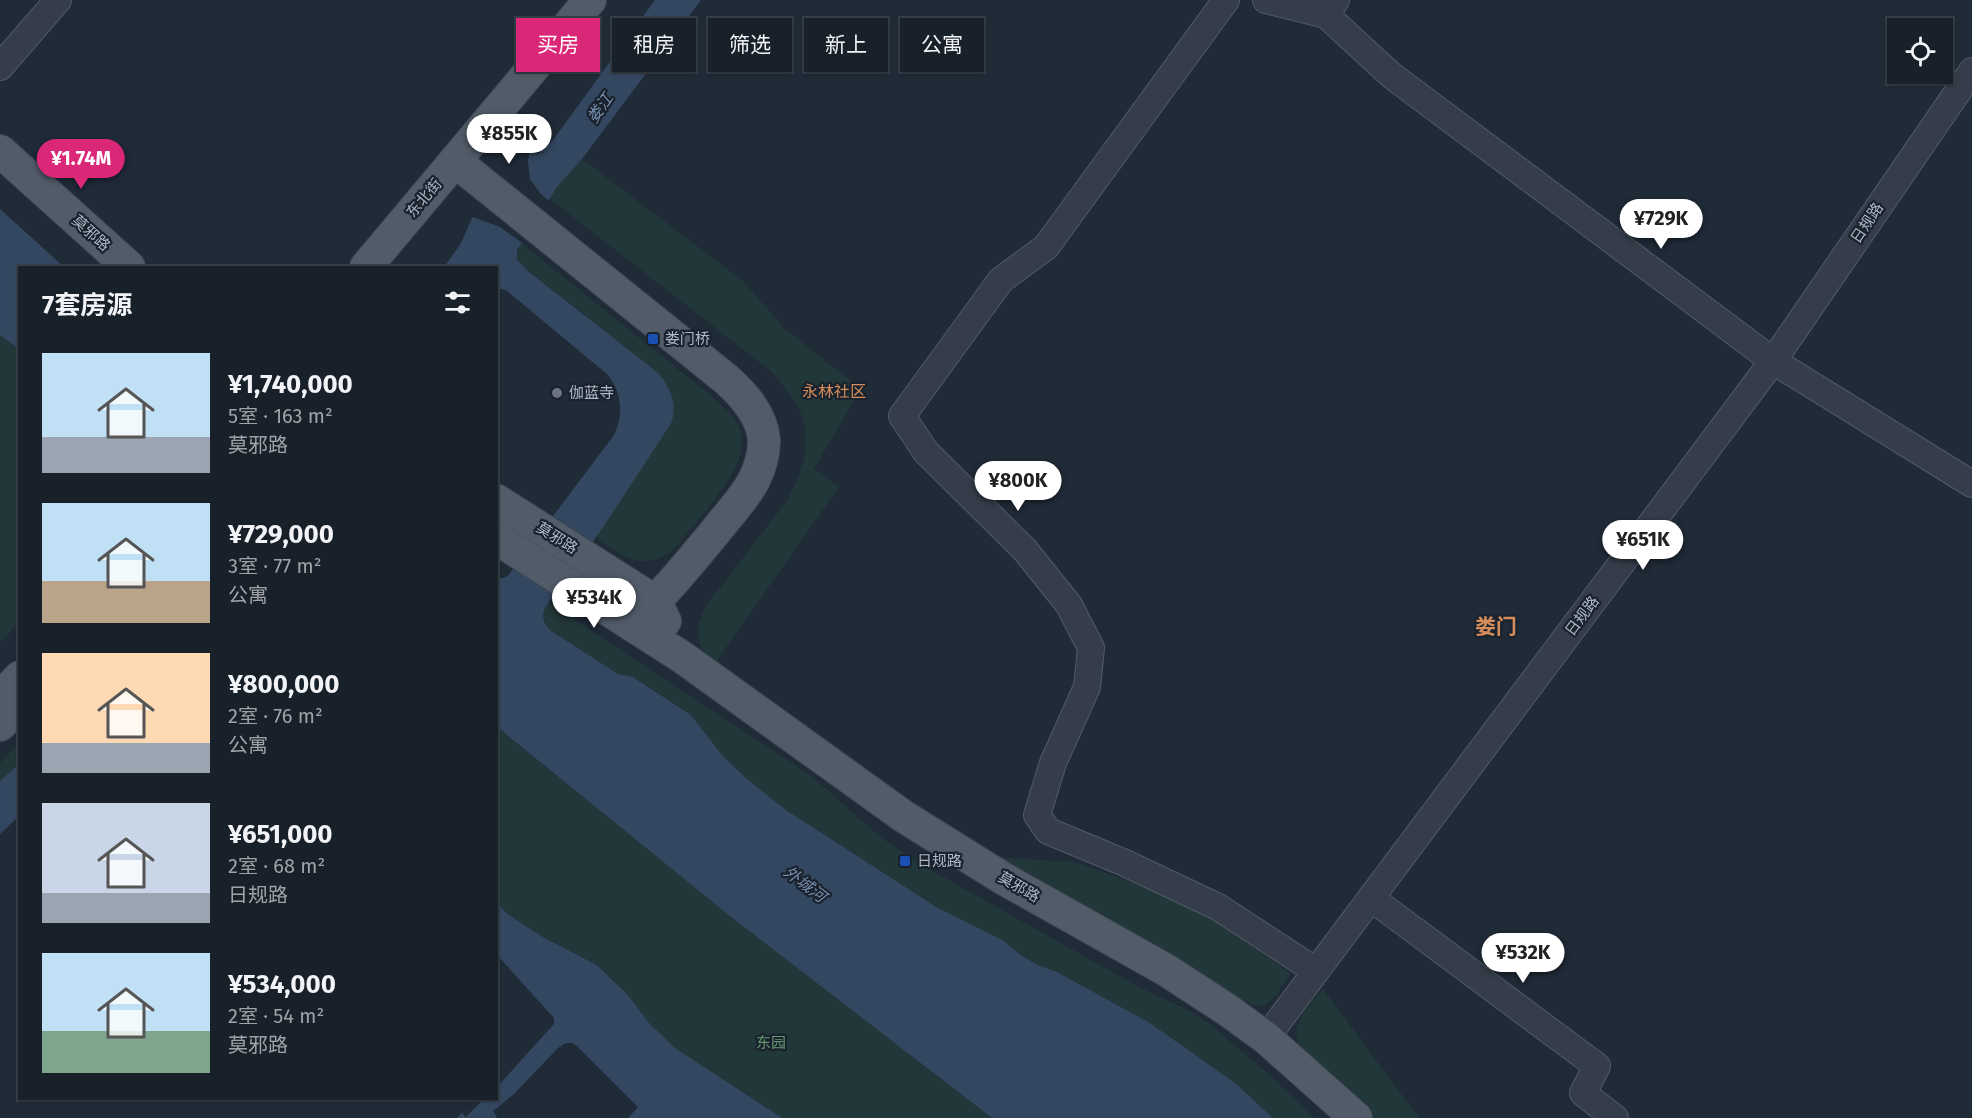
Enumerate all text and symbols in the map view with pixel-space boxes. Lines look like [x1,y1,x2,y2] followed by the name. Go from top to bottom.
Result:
[516,18,600,72] chip: 买房
[612,18,696,72] chip: 租房
[708,18,792,72] chip: 筛选
[804,18,888,72] chip: 新上
[900,18,984,72] chip: 公寓
[1887,18,1953,84] map controls
[1887,18,1953,84] button: locate
[583,88,618,127] water label: 娄江
[467,114,551,165] pin: ¥855K
[481,121,537,145] text: ¥855K
[32,139,130,190] pin: ¥1.74M
[51,146,111,170] text: ¥1.74M
[403,175,445,221] street label: 东北街
[1619,199,1703,250] pin: ¥729K
[1847,199,1887,247] street label: 日规路
[1634,206,1688,230] text: ¥729K
[68,211,114,255] street label: 莫邪路
[441,286,474,319] icon: filters
[42,290,132,321] text: 7套房源
[665,330,710,348] place label: 娄门桥
[646,332,660,346] marker: 娄门桥
[228,369,353,400] text: ¥1,740,000
[90,377,162,449] icon: home
[802,382,866,401] district label: 永林社区
[569,384,614,402] place label: 伽蓝寺
[550,386,564,400] marker: 伽蓝寺
[228,404,333,428] text: 5室 · 163 m²
[228,433,288,457] text: 莫邪路
[976,461,1060,512] pin: ¥800K
[989,468,1047,492] text: ¥800K
[533,518,581,558] street label: 莫邪路
[228,519,334,550] text: ¥729,000
[1601,520,1685,571] pin: ¥651K
[90,527,162,599] icon: home
[1616,527,1670,551] text: ¥651K
[228,554,321,578] text: 3室 · 77 m²
[552,578,636,629] pin: ¥534K
[228,583,268,607] text: 公寓
[566,585,622,609] text: ¥534K
[1561,593,1603,639] street label: 日规路
[1475,614,1517,640] district label: 娄门
[228,669,340,700] text: ¥800,000
[90,677,162,749] icon: home
[228,704,323,728] text: 2室 · 76 m²
[228,733,268,757] text: 公寓
[228,819,333,850] text: ¥651,000
[90,827,162,899] icon: home
[917,852,962,870] place label: 日规路
[228,854,325,878] text: 2室 · 68 m²
[898,854,912,868] marker: 日规路
[780,862,832,908] water label: 外城河
[995,868,1043,906] street label: 莫邪路
[228,883,288,907] text: 日规路
[1481,933,1565,984] pin: ¥532K
[1496,940,1550,964] text: ¥532K
[228,969,336,1000] text: ¥534,000
[90,977,162,1049] icon: home
[228,1004,324,1028] text: 2室 · 54 m²
[228,1033,288,1057] text: 莫邪路
[756,1034,786,1052] park label: 东园

